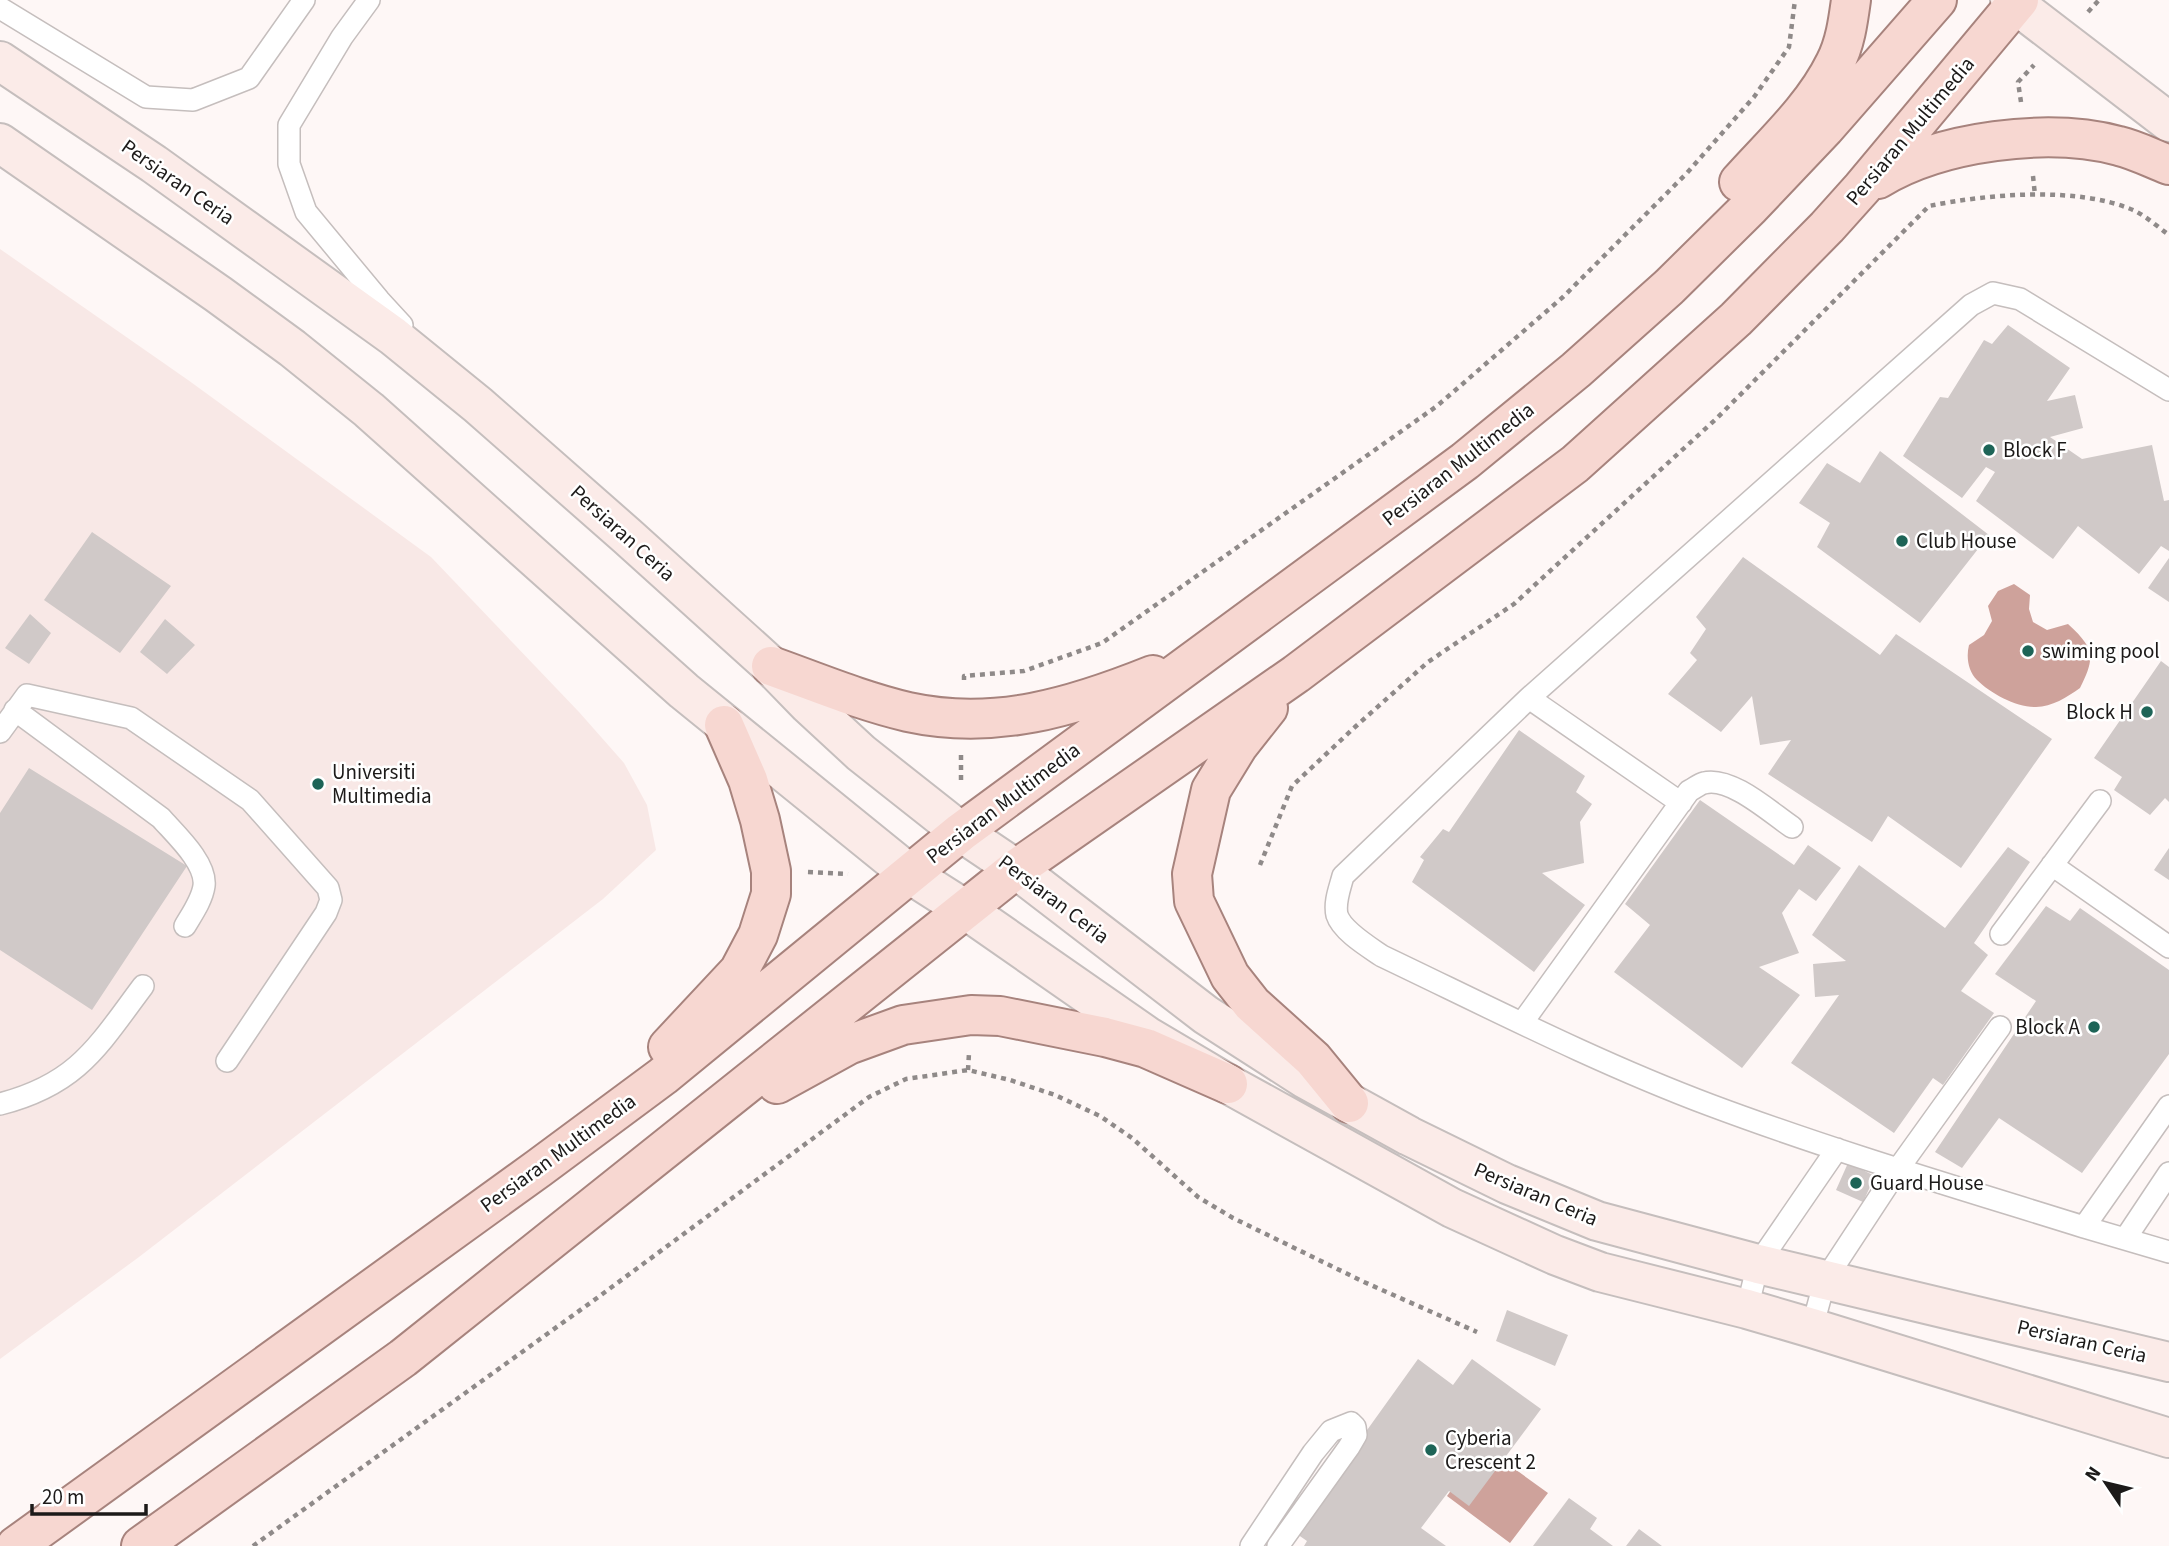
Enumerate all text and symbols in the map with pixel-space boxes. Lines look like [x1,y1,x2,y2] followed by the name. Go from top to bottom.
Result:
[1839,50,1981,212] street label: Persiaran Multimedia
[115,132,241,232] street label: Persiaran Ceria
[1375,395,1541,533] street label: Persiaran Multimedia
[2003,435,2067,465] place label: Block F
[1981,442,1997,458] marker: Block F
[564,478,682,588] street label: Persiaran Ceria
[1916,526,2016,556] place label: Club House
[1894,533,1910,549] marker: Club House
[2042,636,2160,666] place label: swiming pool
[2020,643,2036,659] marker: swiming pool
[2066,697,2133,727] place label: Block H
[2139,704,2155,720] marker: Block H
[920,735,1086,871] street label: Persiaran Multimedia
[332,757,432,811] place label: Universiti Multimedia
[310,776,326,792] marker: Universiti Multimedia
[992,847,1116,951] street label: Persiaran Ceria
[2015,1012,2081,1042] place label: Block A
[2086,1019,2102,1035] marker: Block A
[474,1086,642,1220] street label: Persiaran Multimedia
[1469,1154,1603,1234] street label: Persiaran Ceria
[1870,1168,1984,1198] place label: Guard House
[1848,1175,1864,1191] marker: Guard House
[2014,1312,2150,1370] street label: Persiaran Ceria
[1445,1423,1536,1477] place label: Cyberia Crescent 2
[1423,1442,1439,1458] marker: Cyberia Crescent 2
[2071,1448,2141,1518] north arrow
[2079,1461,2108,1487] text: N
[32,1472,145,1516] scale bar
[42,1482,84,1512] text: 20 m

